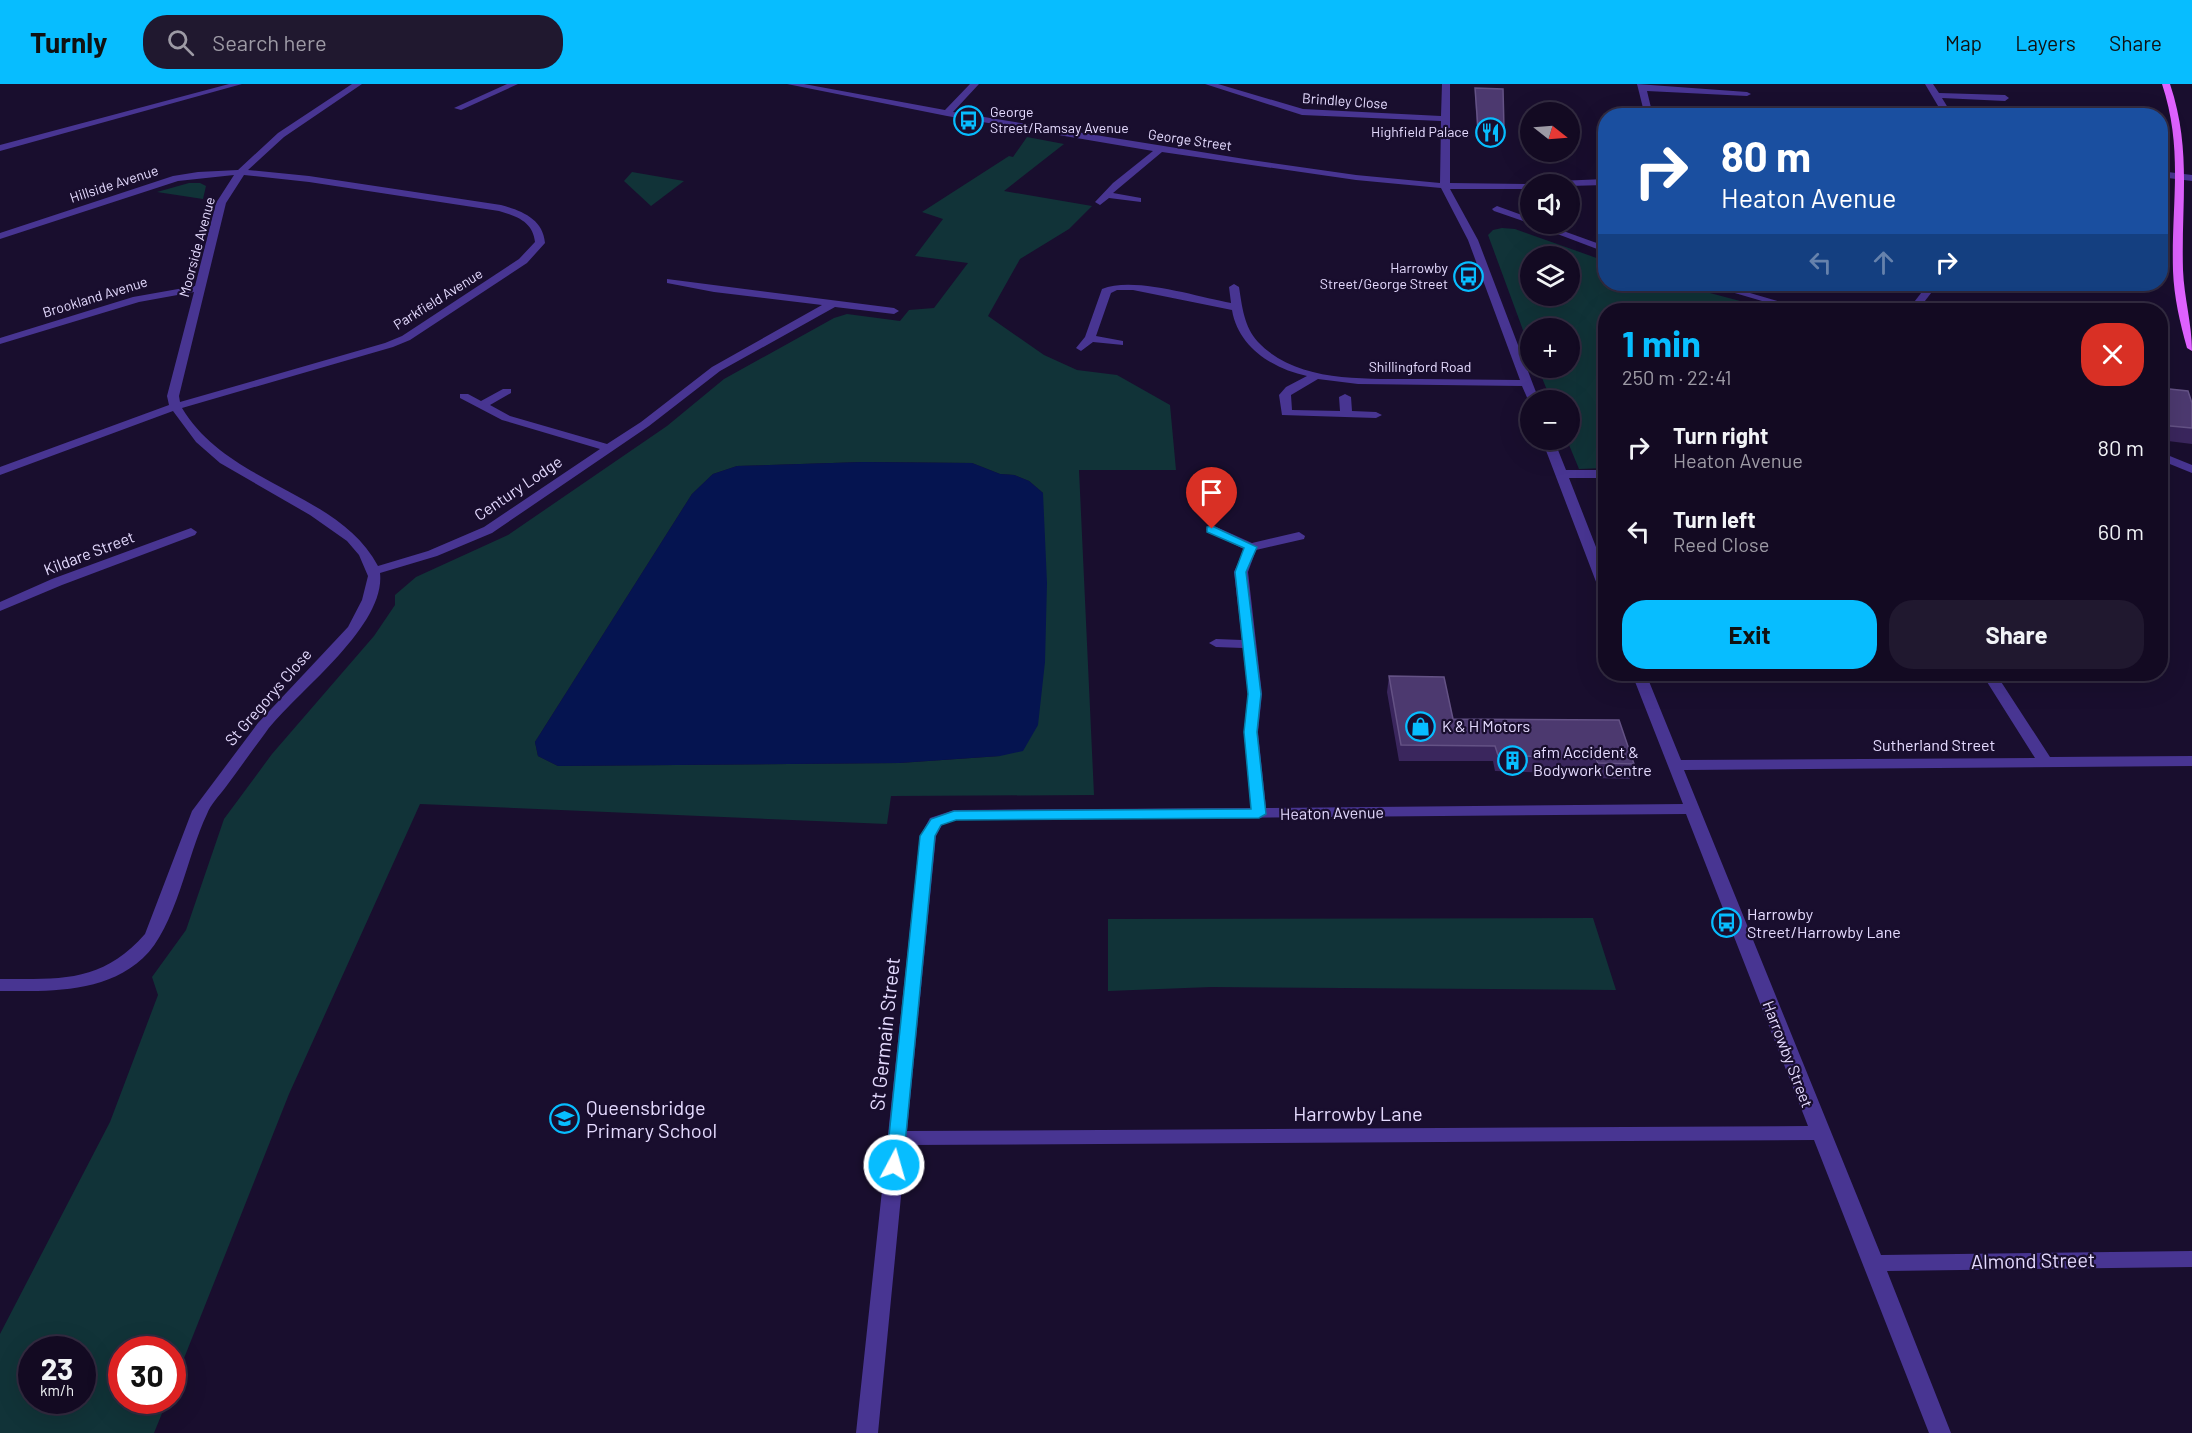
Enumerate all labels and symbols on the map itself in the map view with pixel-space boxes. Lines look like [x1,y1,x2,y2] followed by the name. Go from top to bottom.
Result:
[1302,89,1388,112] street label: Brindley Close
[1520,102,1580,162] north arrow
[990,103,1129,136] place label: George Street/Ramsay Avenue
[953,104,985,136] bus stop icon: George Street/Ramsay Avenue
[1474,116,1506,148] restaurant icon: Highfield Palace
[1371,123,1469,140] place label: Highfield Palace
[1147,125,1233,154] street label: George Street
[68,161,160,206] street label: Hillside Avenue
[175,195,218,299] street label: Moorside Avenue
[1320,259,1449,292] place label: Harrowby Street/George Street
[1453,260,1485,292] bus stop icon: Harrowby Street/George Street
[390,264,485,333] street label: Parkfield Avenue
[40,272,149,321] street label: Brookland Avenue
[1369,358,1471,375] street label: Shillingford Road
[470,451,565,524] street label: Century Lodge
[1186,467,1237,529] pin
[41,527,137,579] street label: Kildare Street
[220,644,315,749] street label: St Gregorys Close
[1405,710,1437,742] shop icon: K & H Motors
[1442,716,1530,735] place label: K & H Motors
[1873,735,1995,754] street label: Sutherland Street
[1533,742,1652,779] place label: afm Accident & Bodywork Centre
[1496,745,1528,777] building icon: afm Accident & Bodywork Centre
[1280,802,1384,823] street label: Heaton Avenue
[1747,904,1901,941] place label: Harrowby Street/Harrowby Lane
[1710,907,1742,939] bus stop icon: Harrowby Street/Harrowby Lane
[864,956,904,1112] street label: St Germain Street
[1759,998,1818,1110] street label: Harrowby Street
[586,1095,717,1142] place label: Queensbridge Primary School
[1293,1101,1423,1125] street label: Harrowby Lane
[549,1103,581,1135] school or university icon: Queensbridge Primary School
[862,1133,926,1197] position arrow
[1971,1247,2095,1273] street label: Almond Street
[108,1336,186,1414] speed limit sign: 30

